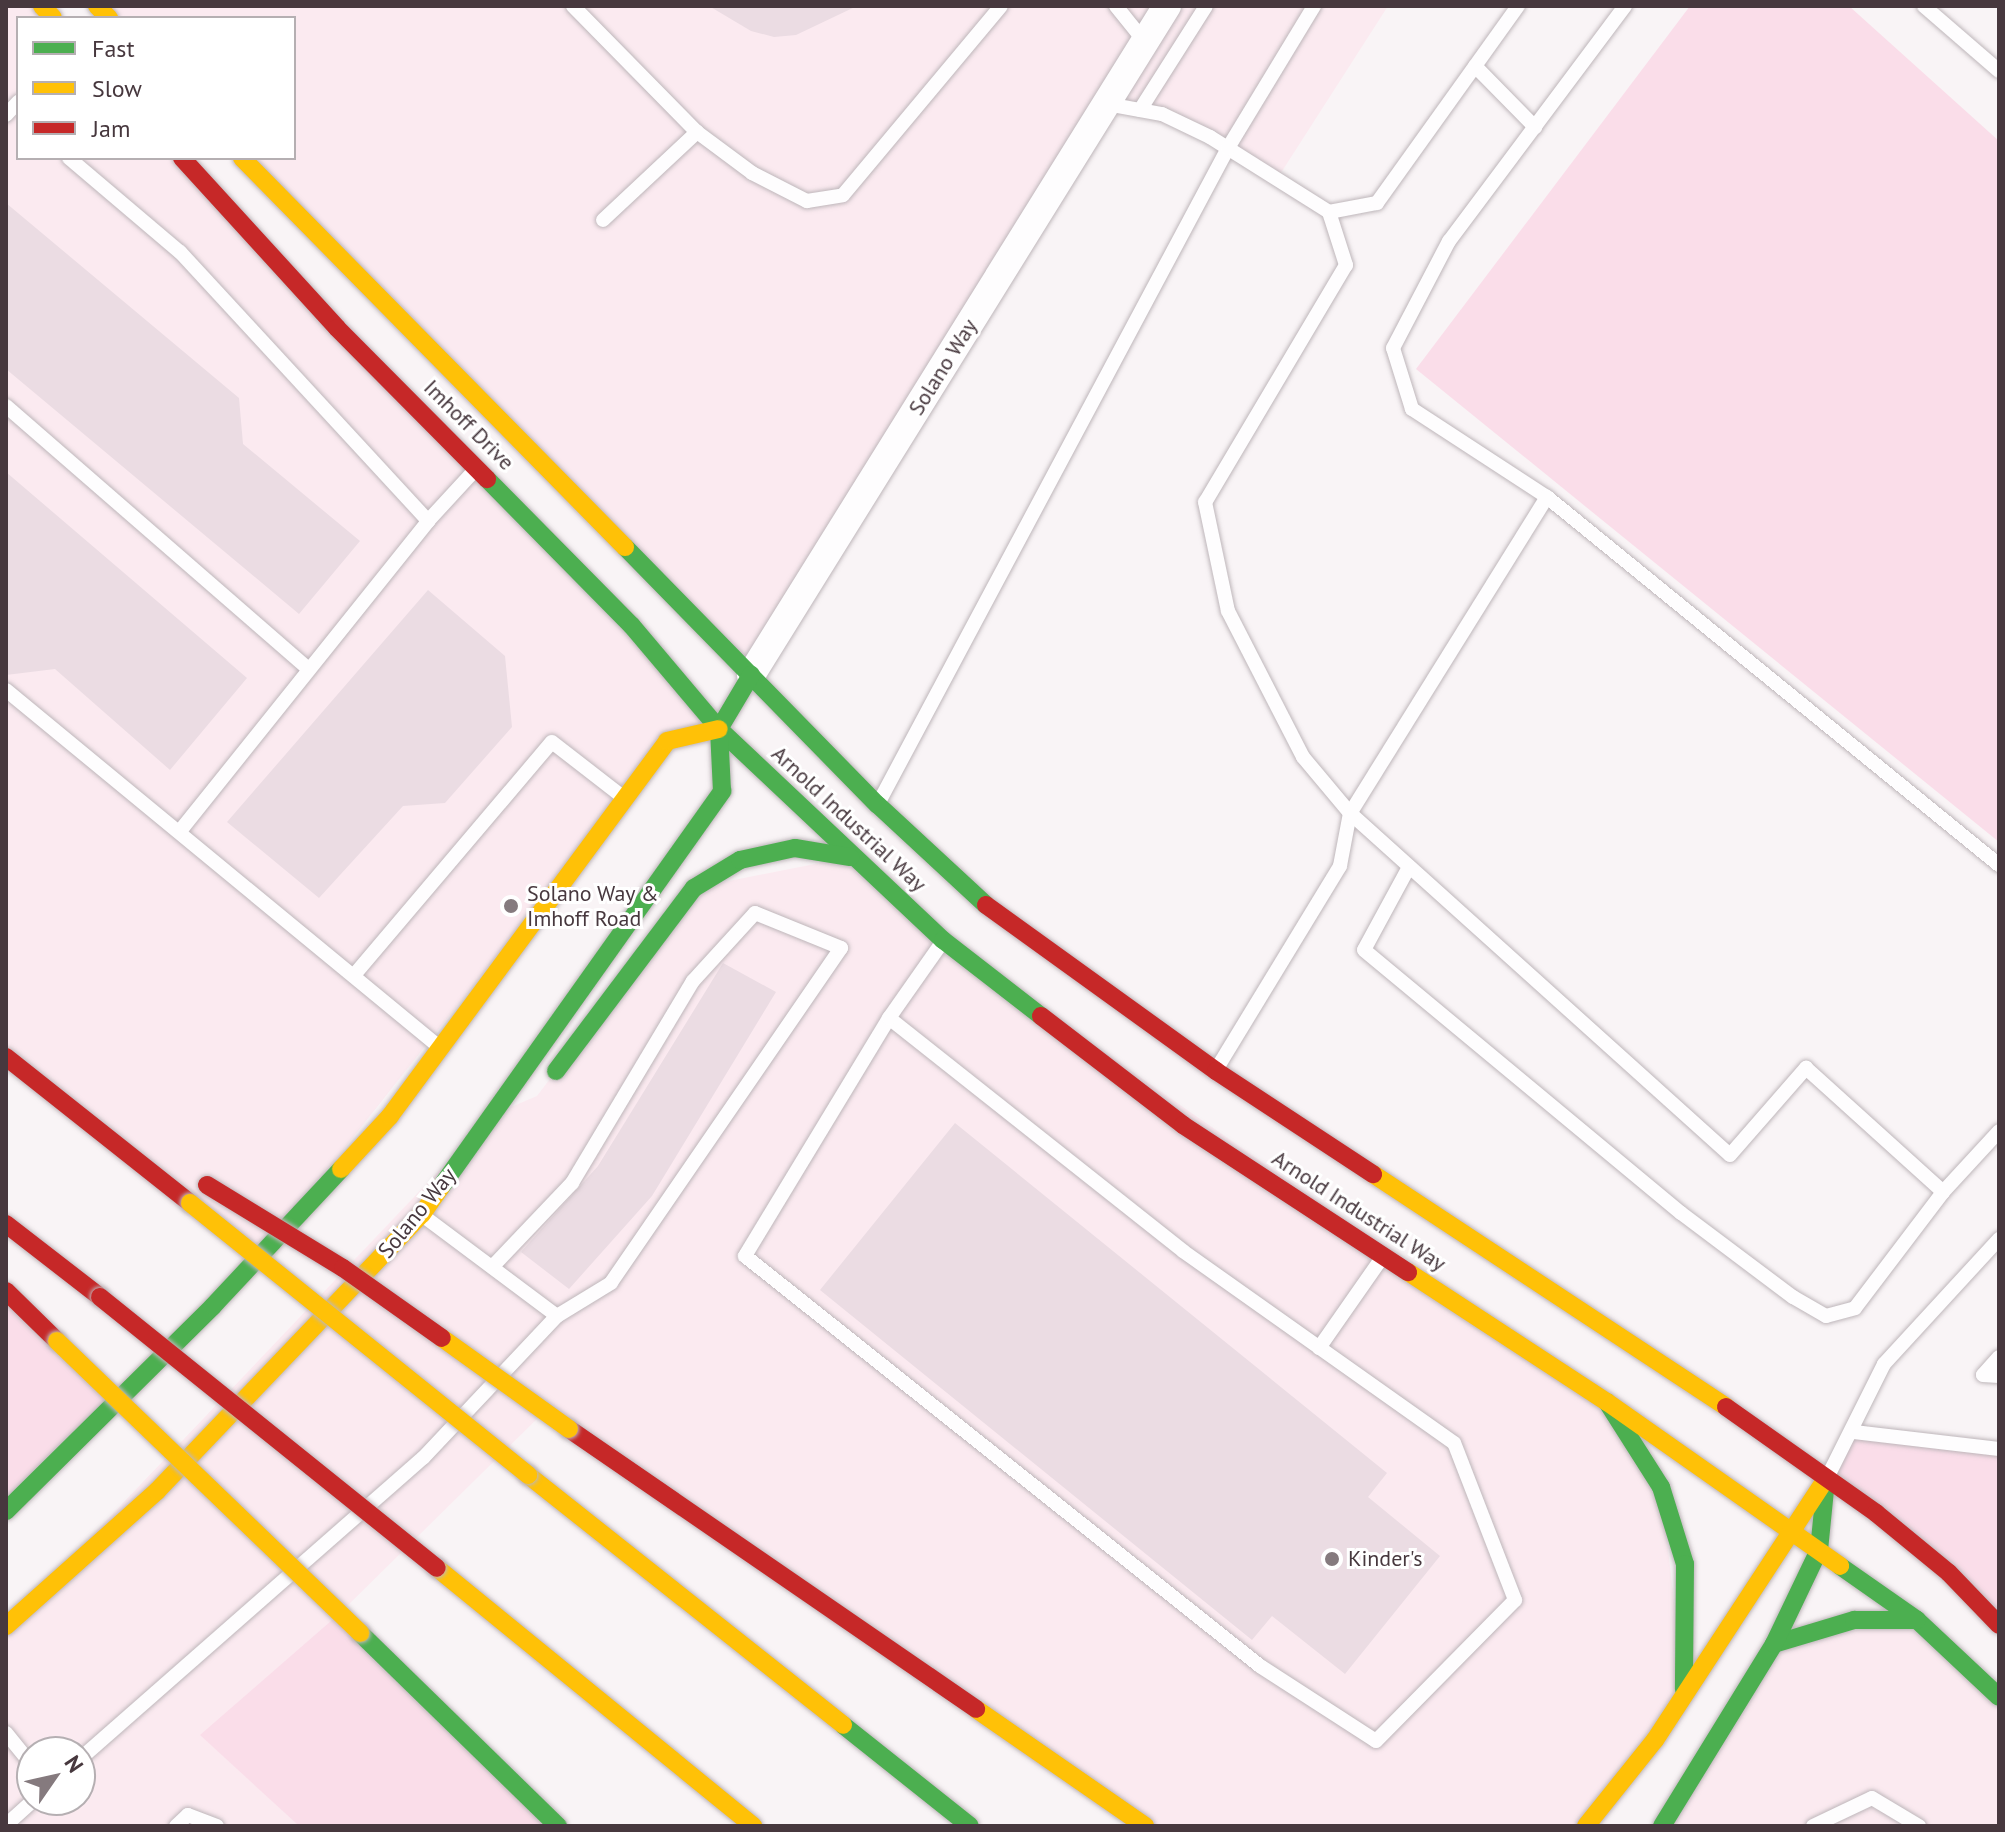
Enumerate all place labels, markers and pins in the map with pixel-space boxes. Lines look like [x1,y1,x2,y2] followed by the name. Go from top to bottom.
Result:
[527,880,660,932] place label: Solano Way & Imhoff Road
[502,897,520,915] marker: Solano Way & Imhoff Road
[1348,1546,1423,1572] place label: Kinder's
[1323,1550,1341,1568] marker: Kinder's

